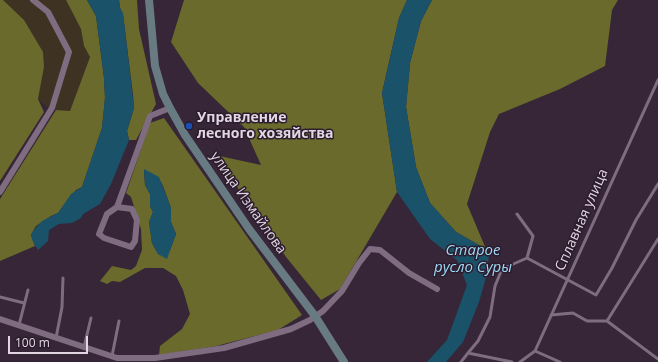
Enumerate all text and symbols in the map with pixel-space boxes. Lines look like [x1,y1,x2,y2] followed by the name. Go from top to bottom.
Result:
[197,110,334,142] place label: Управление лесного хозяйства
[184,121,194,131] marker: Управление лесного хозяйства
[207,149,289,257] street label: улица Измайлова
[552,166,612,274] street label: Сплавная улица
[434,242,512,277] water label: Старое русло Суры
[10,328,90,354] scale bar
[15,334,50,351] text: 100 m

